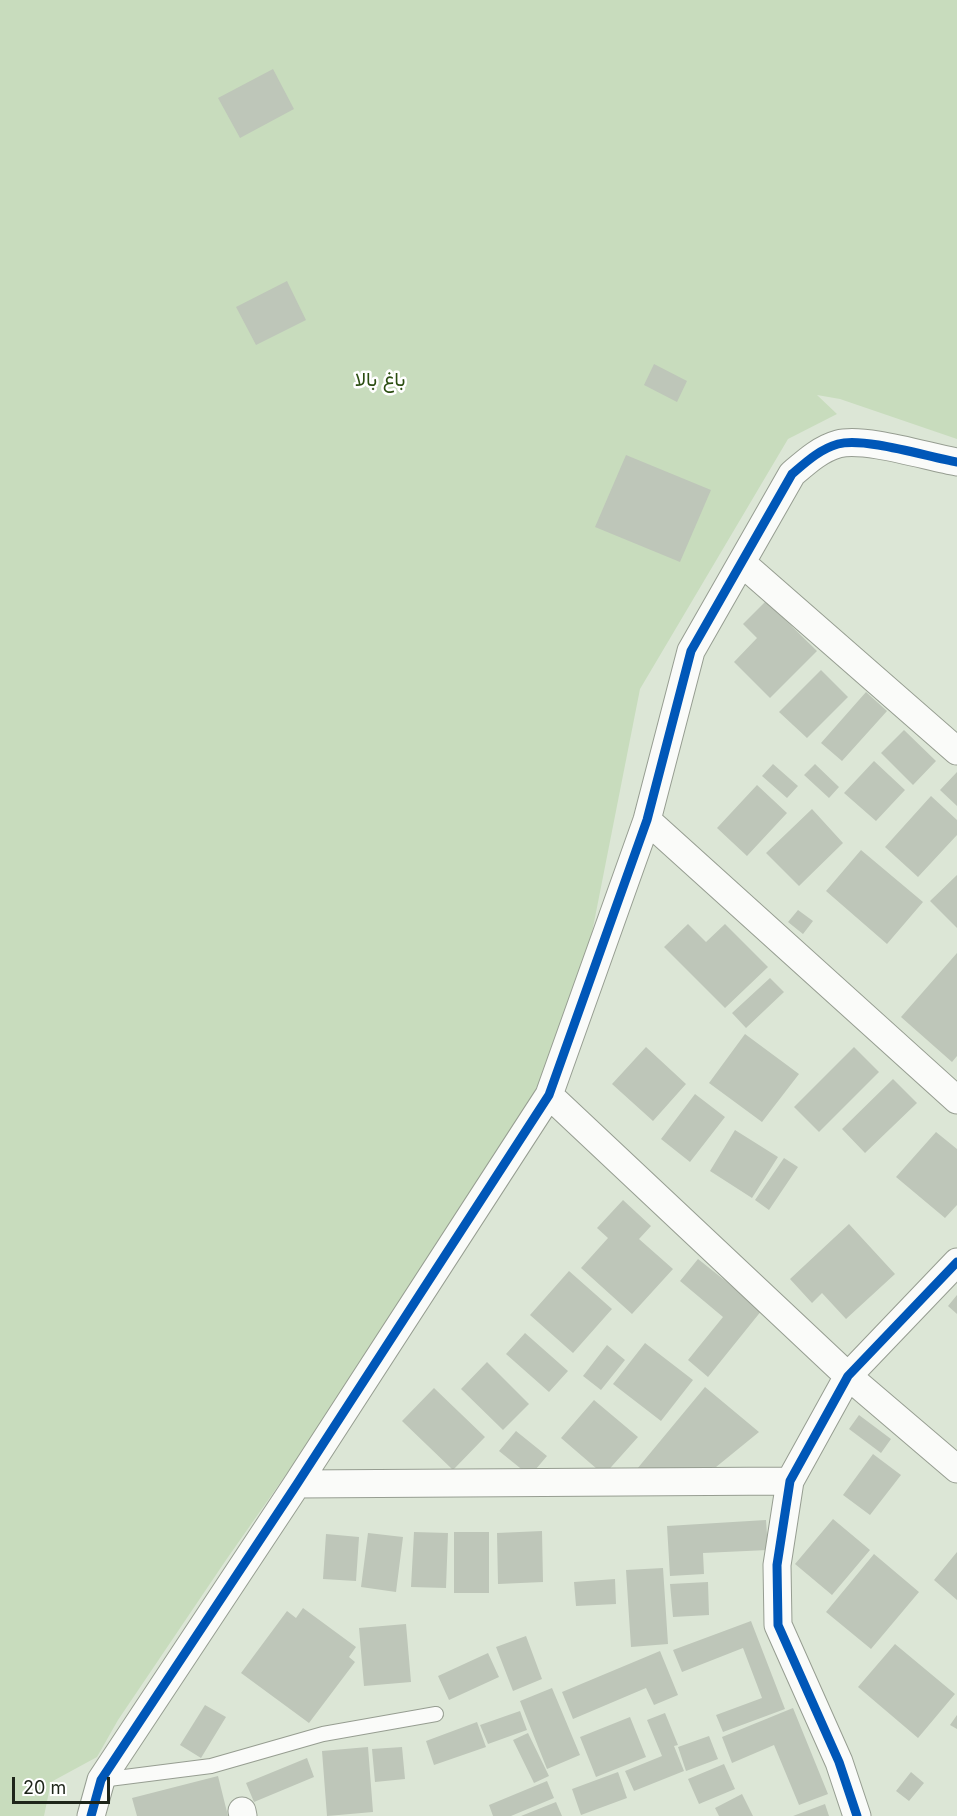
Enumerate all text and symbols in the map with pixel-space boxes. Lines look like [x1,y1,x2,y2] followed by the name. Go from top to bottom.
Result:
[355,368,405,392] park label: باغ بالا
[15,1765,112,1803] scale bar
[23,1777,66,1798] text: 20 m

